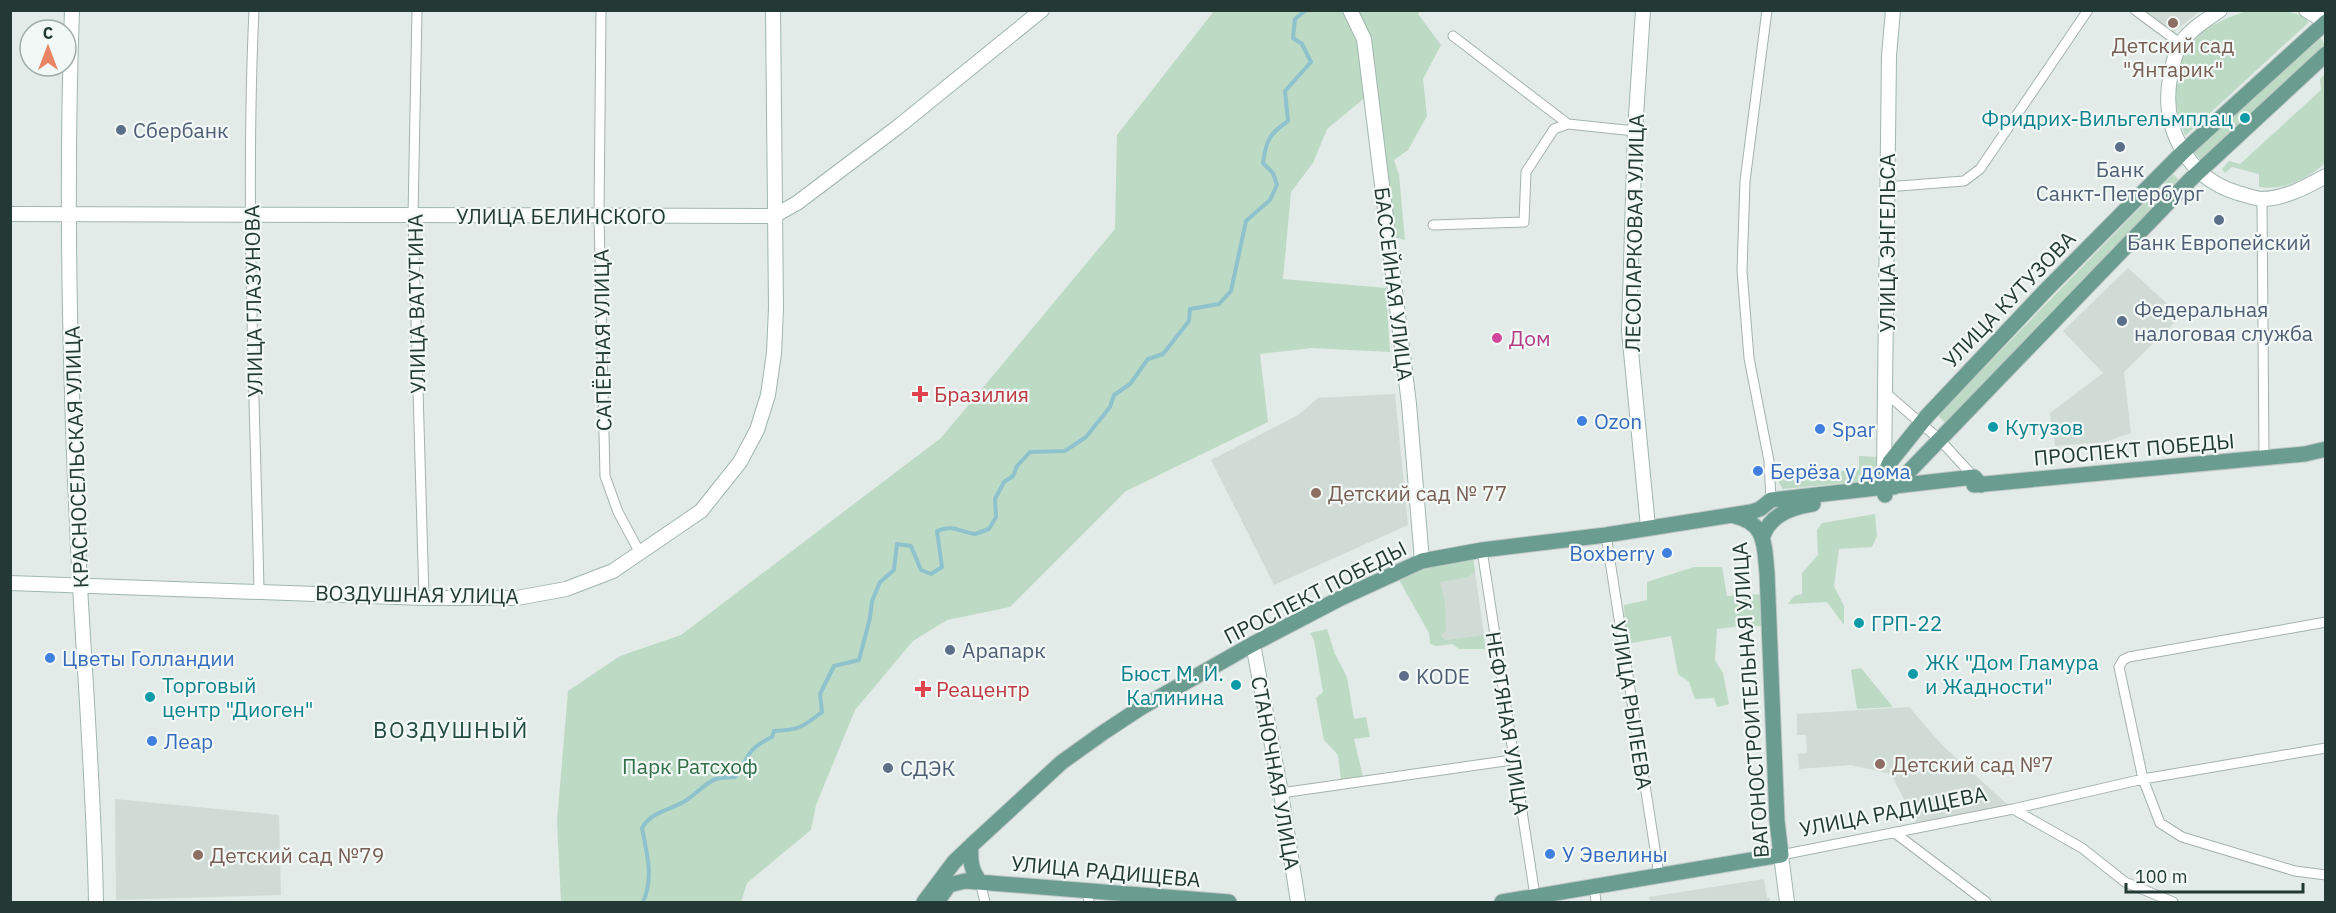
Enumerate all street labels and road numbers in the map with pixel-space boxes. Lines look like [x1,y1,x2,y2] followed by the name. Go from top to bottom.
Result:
[1618,114,1650,352] street label: ЛЕСОПАРКОВАЯ УЛИЦА
[1873,153,1901,333] street label: УЛИЦА ЭНГЕЛЬСА
[1368,185,1420,383] street label: БАССЕЙНАЯ УЛИЦА
[456,202,666,230] street label: УЛИЦА БЕЛИНСКОГО
[237,204,269,398] street label: УЛИЦА ГЛАЗУНОВА
[400,214,432,394] street label: УЛИЦА ВАТУТИНА
[1937,225,2081,373] street label: УЛИЦА КУТУЗОВА
[586,249,618,431] street label: САПЁРНАЯ УЛИЦА
[57,325,95,589] street label: КРАСНОСЕЛЬСКАЯ УЛИЦА
[2032,426,2236,472] street label: ПРОСПЕКТ ПОБЕДЫ
[1219,534,1411,650] street label: ПРОСПЕКТ ПОБЕДЫ
[1725,541,1775,859] street label: ВАГОНОСТРОИТЕЛЬНАЯ УЛИЦА
[315,578,519,610] street label: ВОЗДУШНАЯ УЛИЦА
[1605,618,1659,792] street label: УЛИЦА РЫЛЕЕВА
[1480,629,1536,817] street label: НЕФТЯНАЯ УЛИЦА
[1245,674,1307,872] street label: СТАНОЧНАЯ УЛИЦА
[1797,779,1989,843] street label: УЛИЦА РАДИЩЕВА
[1010,849,1202,893] street label: УЛИЦА РАДИЩЕВА

